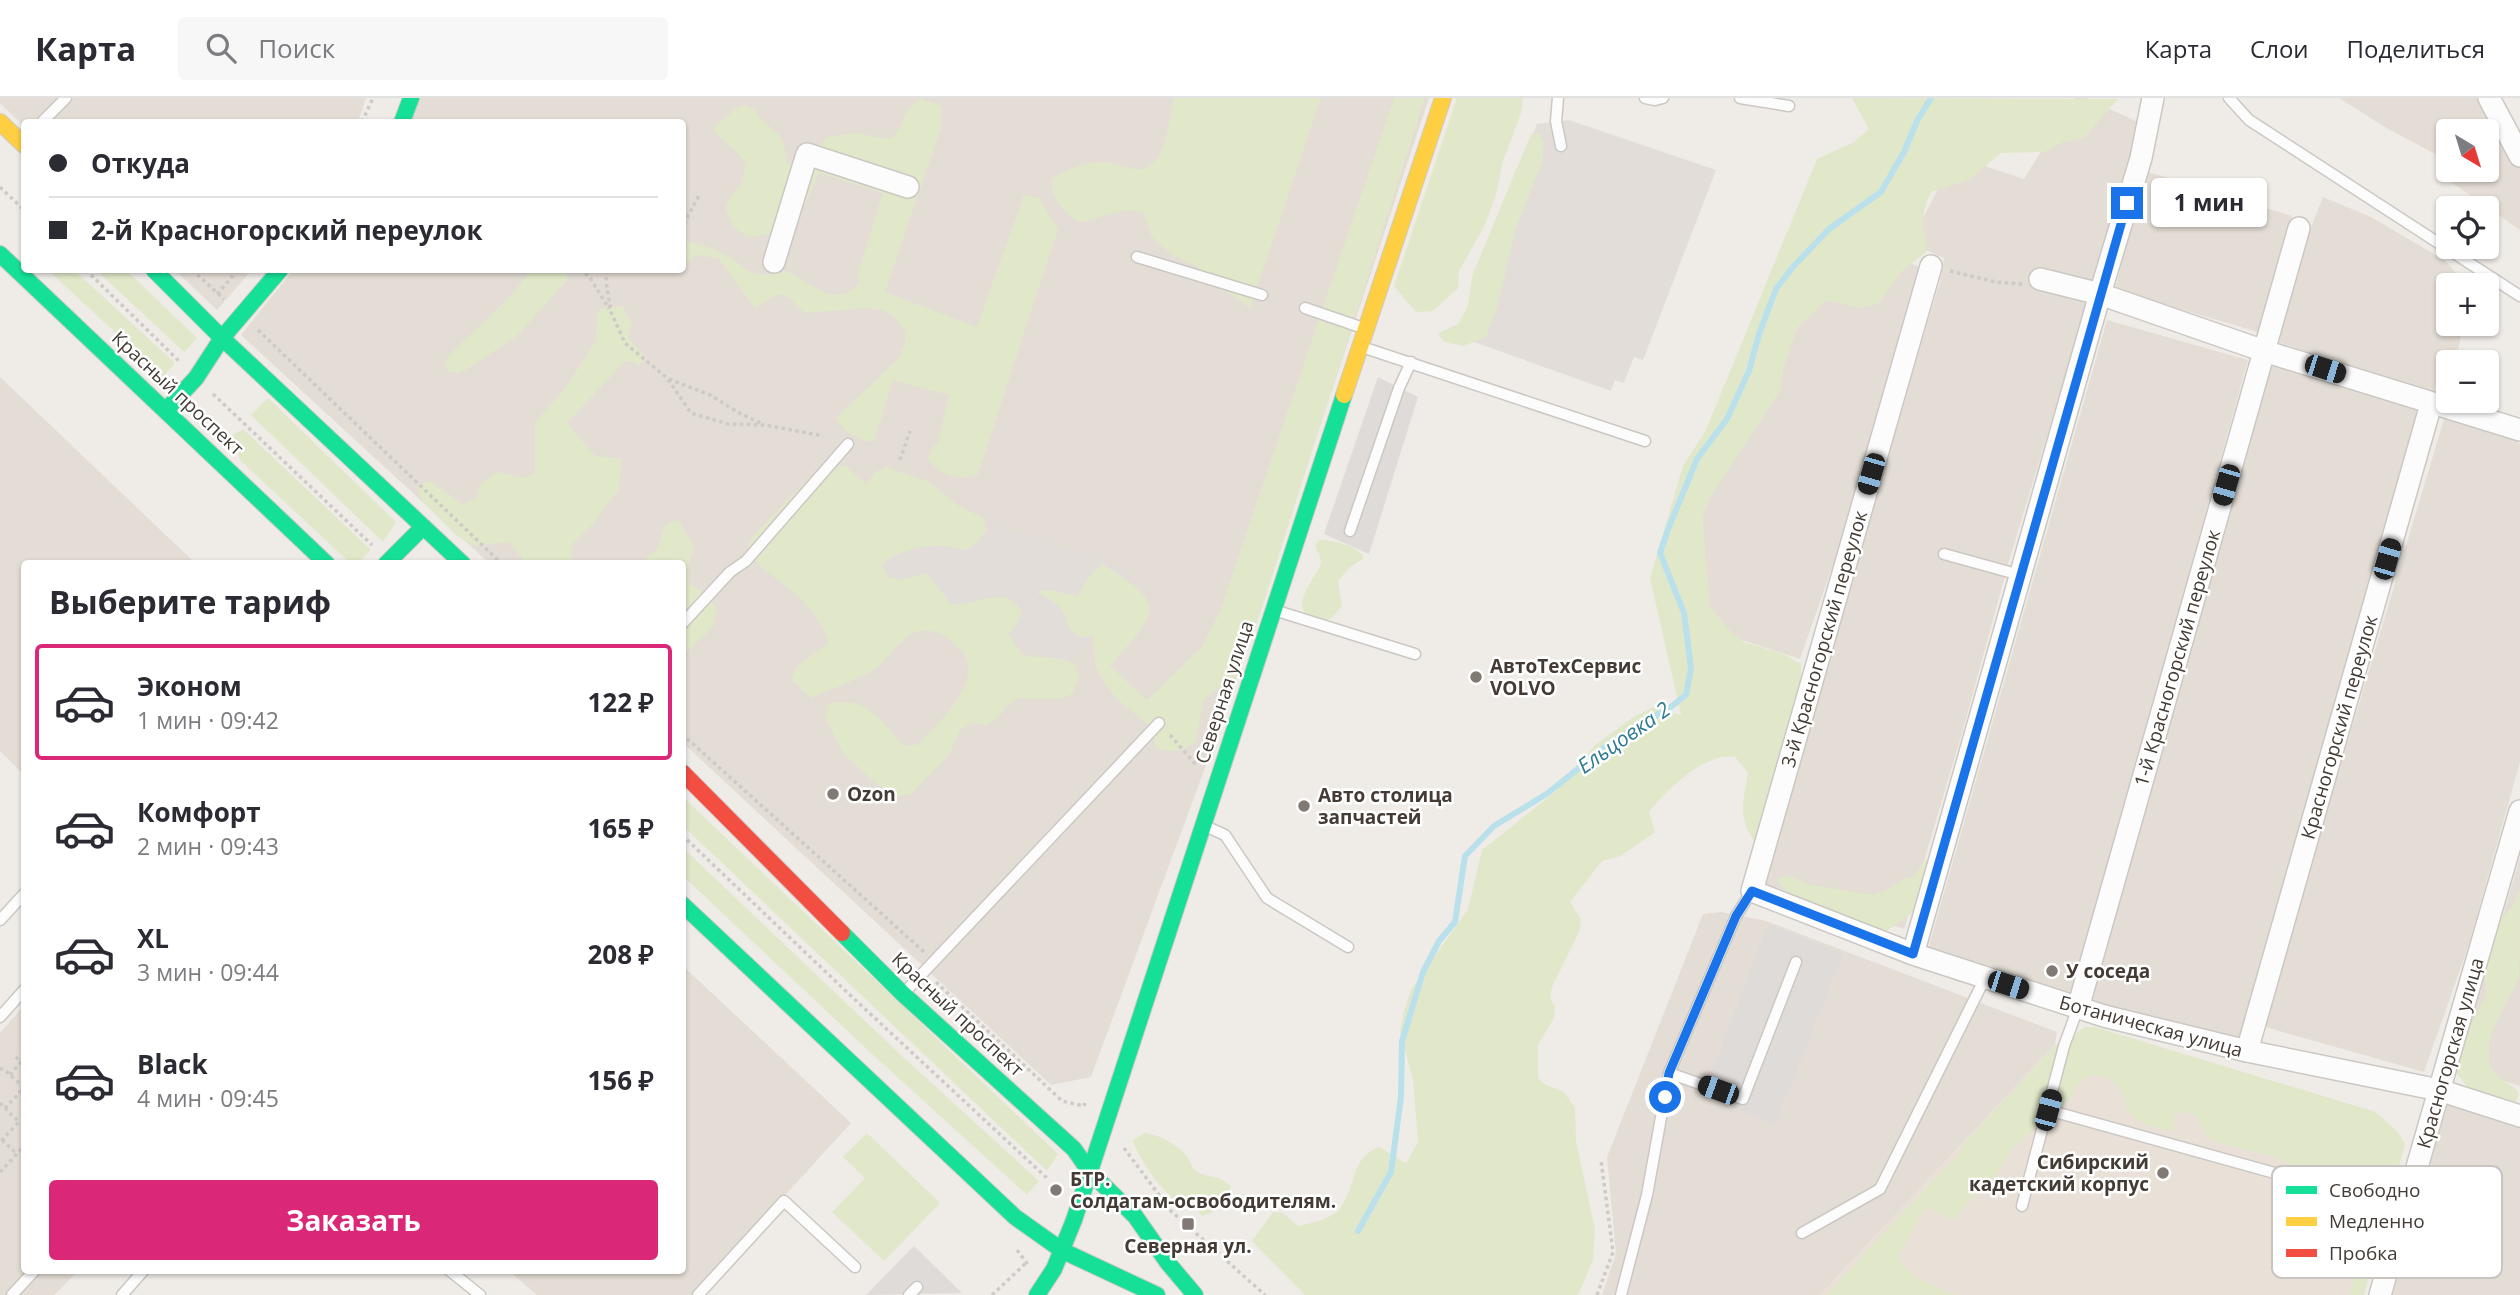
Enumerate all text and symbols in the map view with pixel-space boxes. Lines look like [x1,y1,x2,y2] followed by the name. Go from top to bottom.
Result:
[178,17,668,80] search box
[35,26,136,71] text: Карта
[202,29,240,67] icon: search
[258,30,335,66] text: Поиск
[2145,32,2212,65] text: Карта
[2250,32,2309,65] text: Слои
[2347,32,2485,65] text: Поделиться
[2436,119,2499,182] north arrow
[2436,119,2499,413] map controls
[91,145,190,181] text: Откуда
[2152,178,2267,228] callout: 1 мин
[2174,186,2244,218] text: 1 мин
[2111,187,2143,219] route end
[2436,196,2499,259] button: locate
[91,212,483,248] text: 2-й Красногорский переулок
[2436,273,2499,336] button: +
[106,325,250,461] street label: Красный проспект
[2436,350,2499,413] button: −
[2302,353,2349,385] car
[1856,451,1887,497] car
[2211,462,2242,508] car
[1775,507,1873,770] street label: 3-й Красногорский переулок
[2128,526,2226,789] street label: 1-й Красногорский переулок
[2372,536,2403,582] car
[49,580,331,623] text: Выберите тариф
[2295,612,2384,842] street label: Красногорский переулок
[1189,617,1259,767] street label: Северная улица
[1490,653,1642,701] place label: АвтоТехСервис VOLVO
[137,668,242,704] text: Эконом
[1468,669,1484,685] marker: АвтоТехСервис VOLVO
[53,671,116,734] icon: car
[588,684,654,720] text: 122 ₽
[1571,695,1676,780] water label: Ельцовка 2
[137,704,279,736] text: 1 мин · 09:42
[847,781,896,807] place label: Ozon
[1318,782,1453,830] place label: Авто столица запчастей
[825,786,841,802] marker: Ozon
[137,794,261,830] text: Комфорт
[53,797,116,860] icon: car
[1296,798,1312,814] marker: Авто столица запчастей
[588,810,654,846] text: 165 ₽
[137,830,279,862] text: 2 мин · 09:43
[137,920,169,956] text: XL
[53,923,116,986] icon: car
[588,936,654,972] text: 208 ₽
[886,946,1030,1082] street label: Красный проспект
[2410,955,2490,1151] street label: Красногорская улица
[137,956,279,988] text: 3 мин · 09:44
[2066,958,2150,984] place label: У соседа
[2044,963,2060,979] marker: У соседа
[1985,969,2032,1001] car
[2056,989,2246,1063] street label: Ботаническая улица
[137,1046,208,1082] text: Black
[53,1049,116,1112] icon: car
[588,1062,654,1098] text: 156 ₽
[1695,1073,1742,1107] car
[1649,1081,1681,1113] route start
[137,1082,279,1114] text: 4 мин · 09:45
[2033,1087,2064,1133] car
[1969,1149,2149,1197] place label: Сибирский кадетский корпус
[2155,1165,2171,1181] marker: Сибирский кадетский корпус
[1070,1166,1336,1214] place label: БТР. Солдатам-освободителям.
[2272,1166,2502,1278] legend
[2329,1177,2420,1203] text: Свободно
[49,1180,658,1260] button: Заказать
[1048,1182,1064,1198] marker: БТР. Солдатам-освободителям.
[2329,1208,2425,1234] text: Медленно
[1180,1216,1196,1232] marker: Северная ул.
[1124,1233,1252,1259] place label: Северная ул.
[2329,1240,2398,1266] text: Пробка

